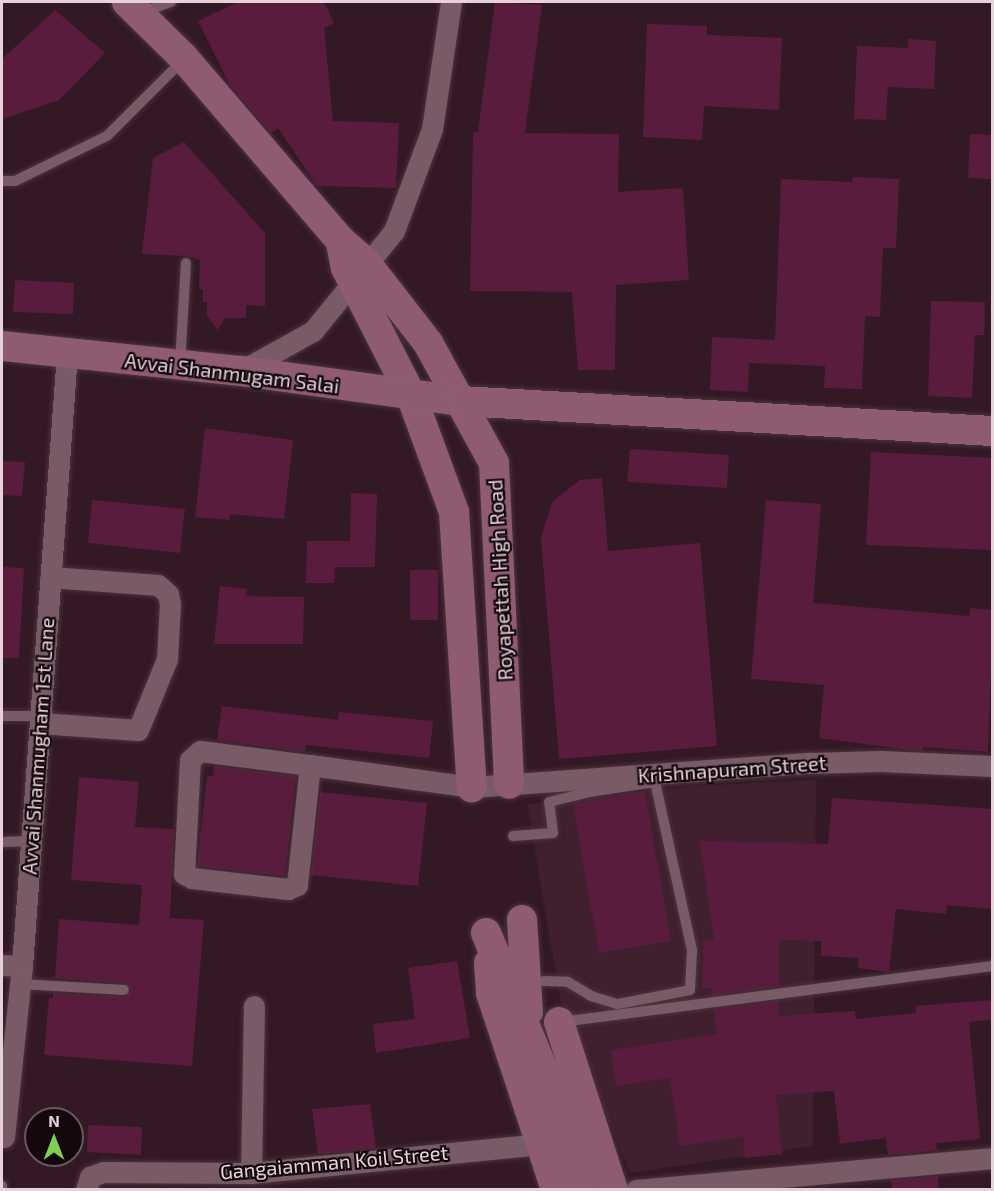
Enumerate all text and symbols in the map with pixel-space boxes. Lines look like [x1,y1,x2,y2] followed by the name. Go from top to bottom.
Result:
[123,348,341,398] street label: Avvai Shanmugam Salai
[483,479,517,681] street label: Royapettah High Road
[17,617,59,875] street label: Avvai Shanmugham 1st Lane
[637,750,827,788] street label: Krishnapuram Street
[24,1107,84,1167] north arrow
[48,1111,60,1130] text: N
[219,1140,449,1184] street label: Gangaiamman Koil Street

